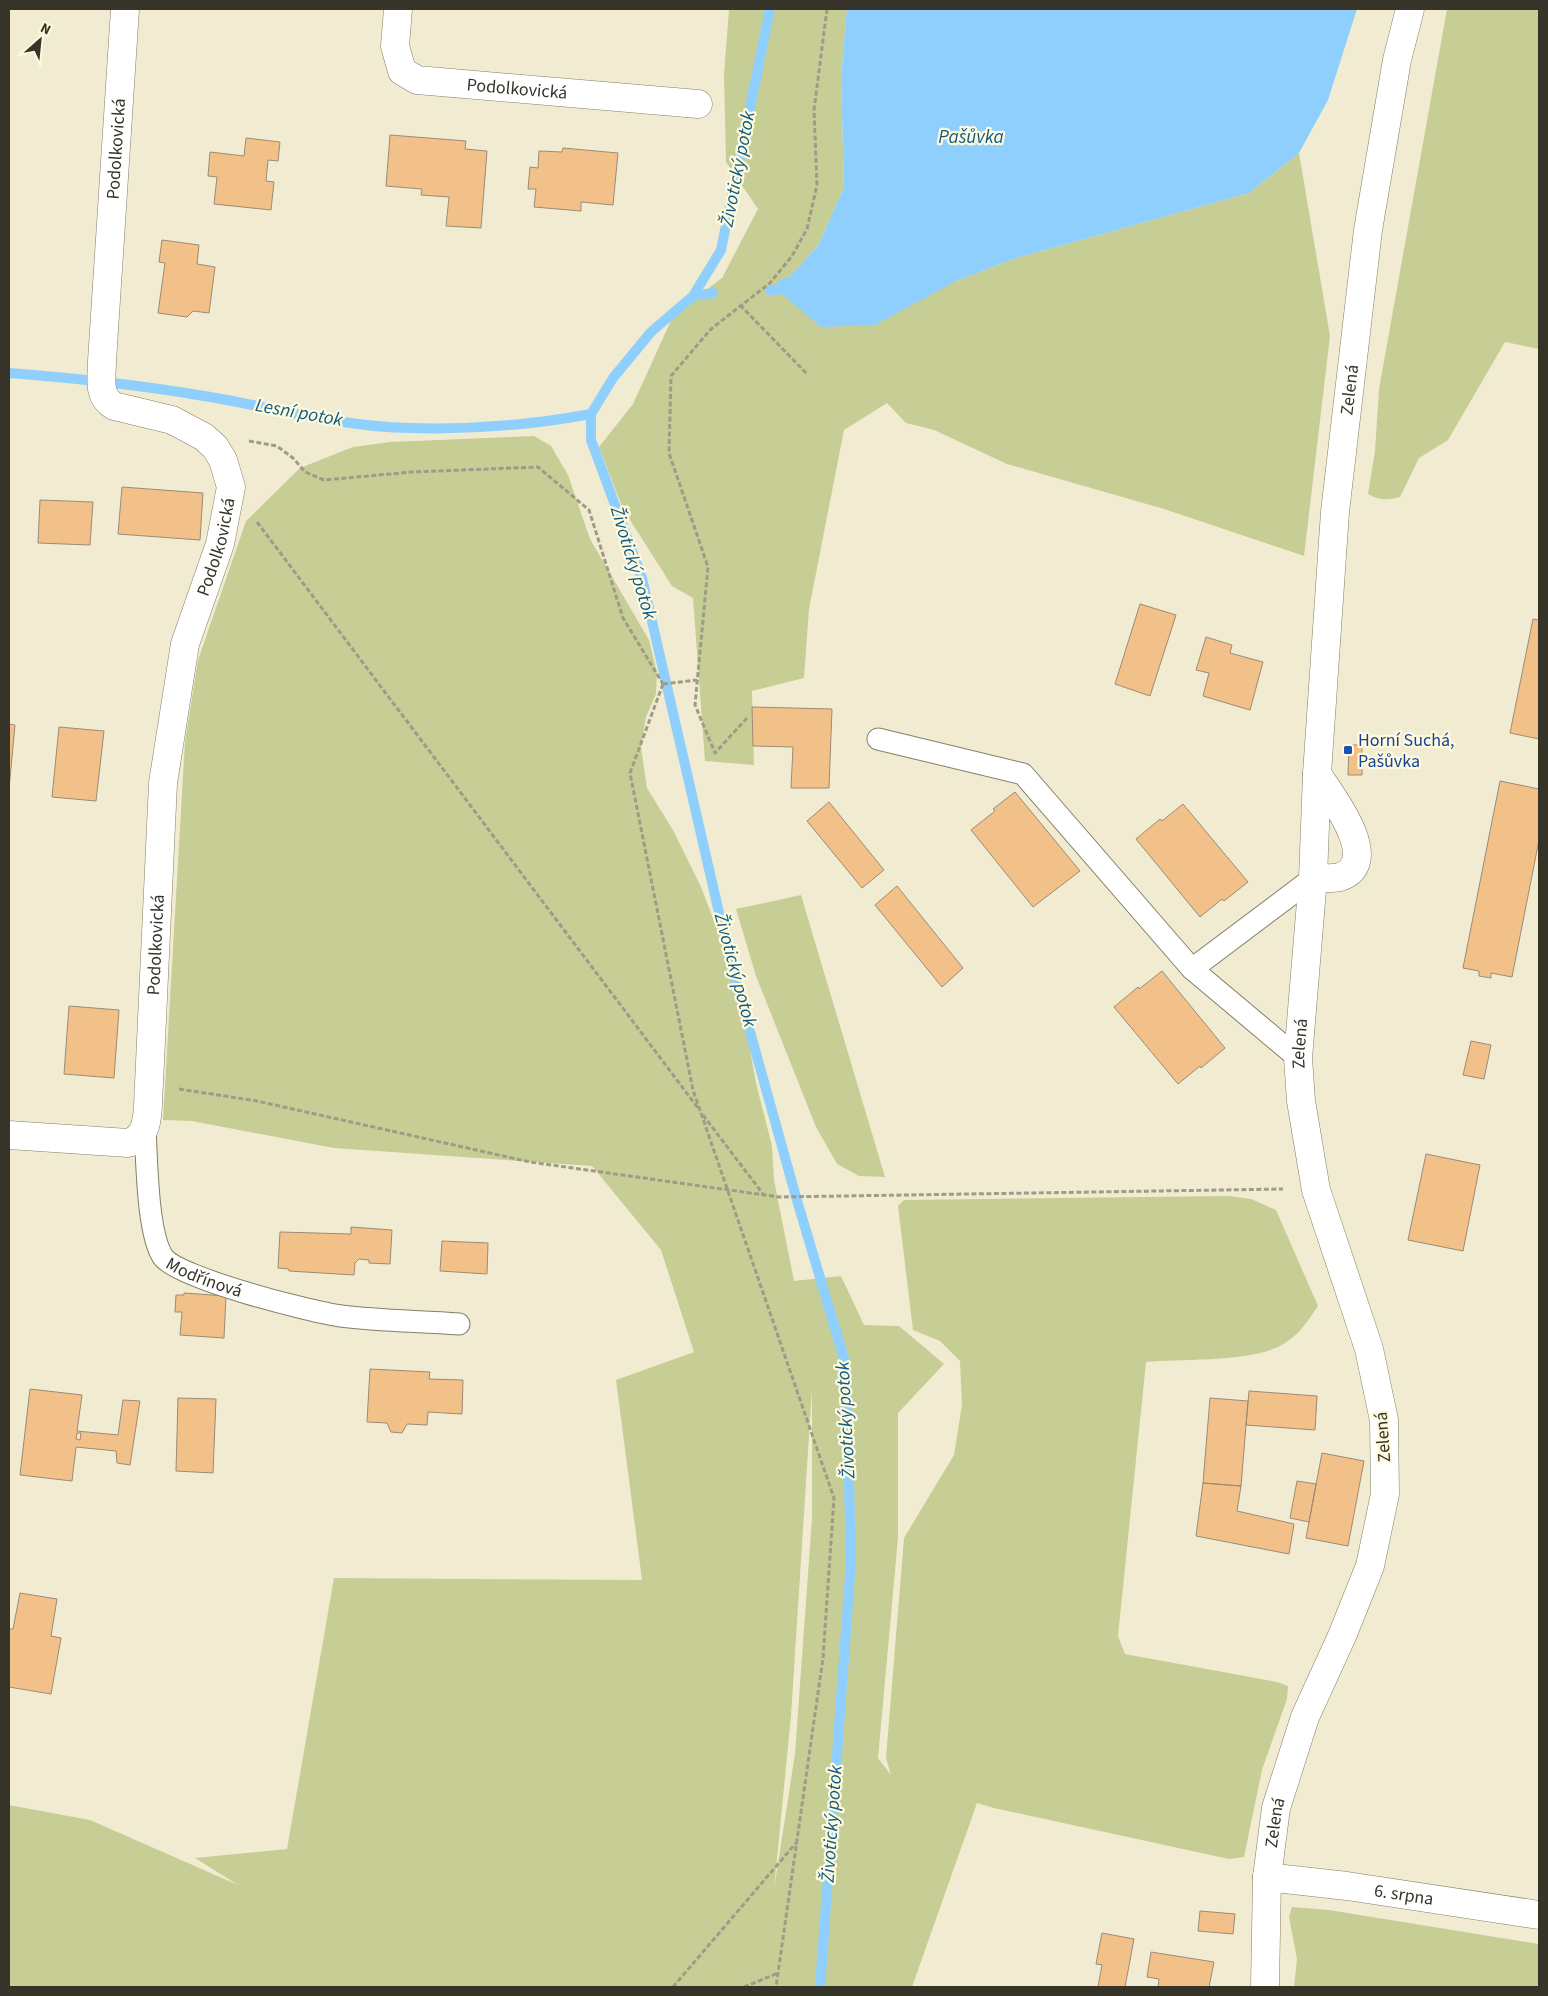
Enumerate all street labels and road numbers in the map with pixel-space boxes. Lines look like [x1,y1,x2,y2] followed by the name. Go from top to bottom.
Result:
[466,72,568,105] street label: Podolkovická
[100,98,132,200] street label: Podolkovická
[1334,363,1365,416] street label: Zelená
[190,496,241,599] street label: Podolkovická
[141,894,170,996] street label: Podolkovická
[1285,1017,1314,1070] street label: Zelená
[161,1251,246,1303] street label: Modřínová
[1369,1411,1397,1463] street label: Zelená
[1258,1794,1291,1849] street label: Zelená
[1372,1878,1435,1911] street label: 6. srpna

